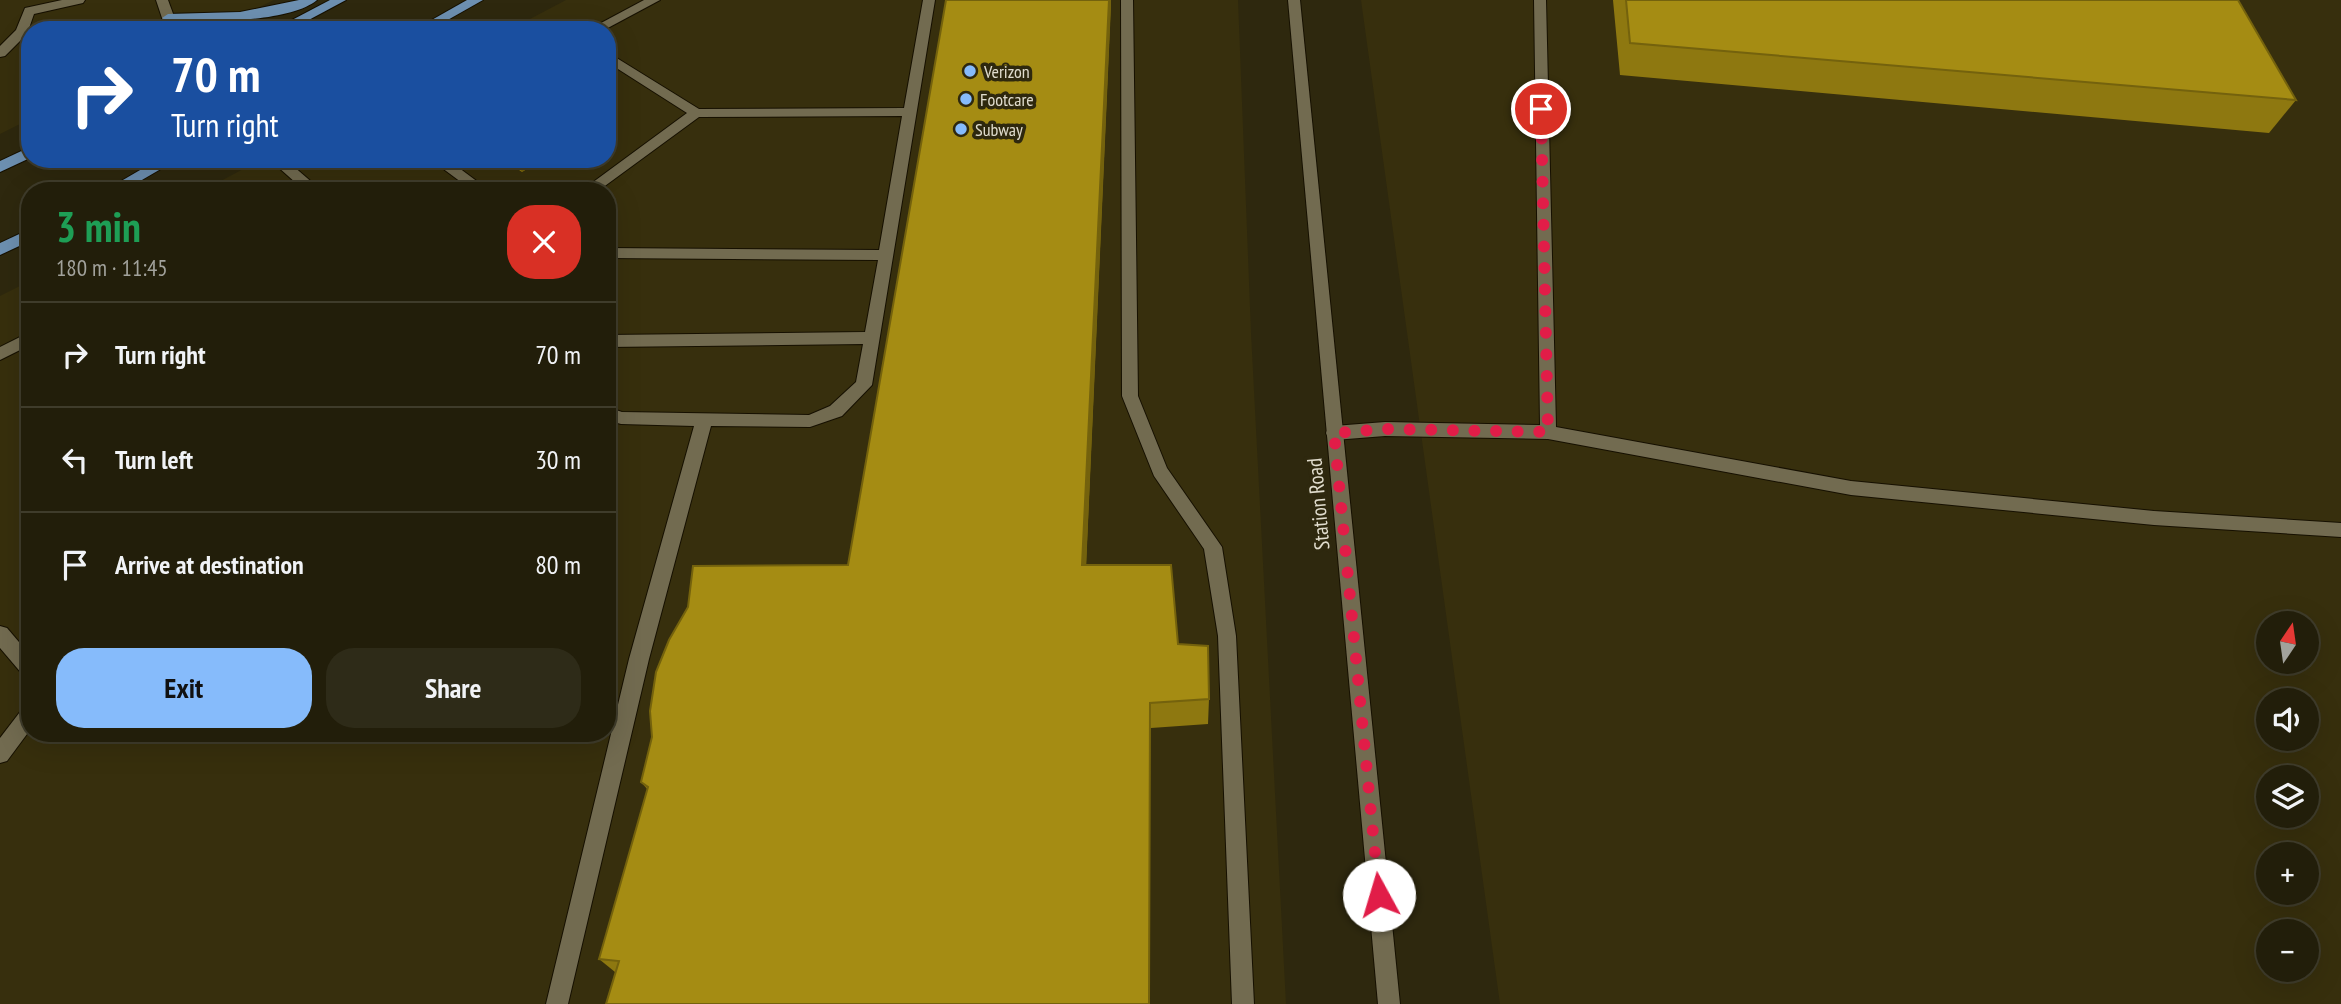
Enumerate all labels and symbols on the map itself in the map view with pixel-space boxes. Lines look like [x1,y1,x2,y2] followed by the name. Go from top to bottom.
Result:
[983,60,1030,83] place label: Verizon
[962,63,978,79] marker: Verizon
[1511,79,1571,139] pin
[980,88,1034,111] place label: Footcare
[958,91,974,107] marker: Footcare
[975,118,1023,141] place label: Subway
[953,121,969,137] marker: Subway
[1301,457,1335,551] street label: Station Road
[2256,611,2319,674] north arrow
[1342,858,1416,932] position arrow

